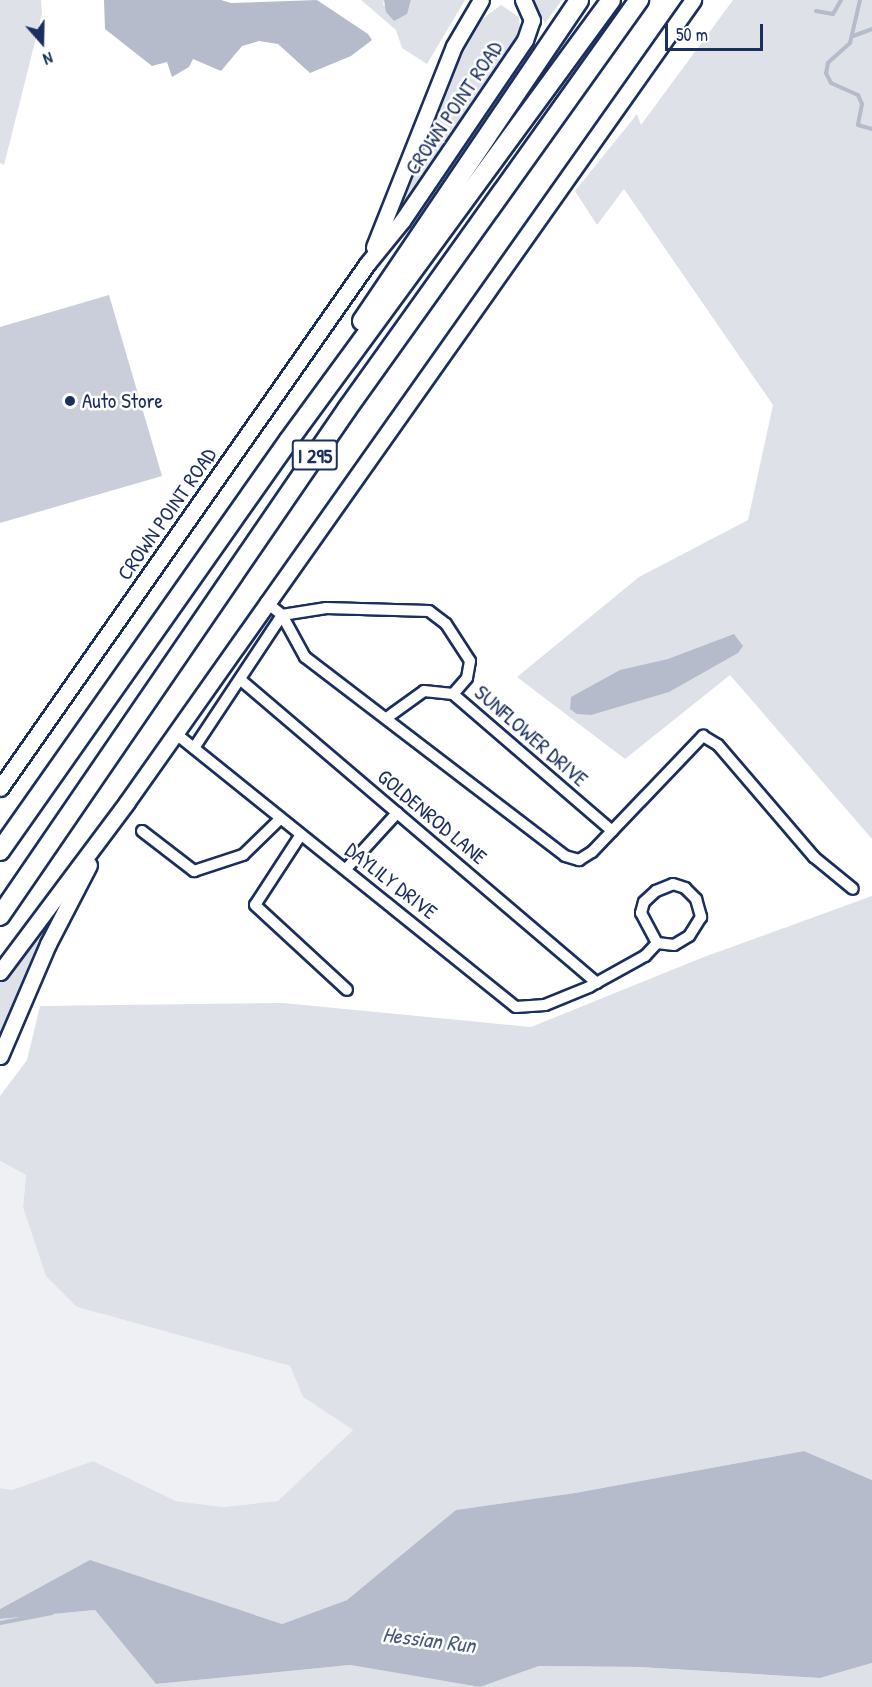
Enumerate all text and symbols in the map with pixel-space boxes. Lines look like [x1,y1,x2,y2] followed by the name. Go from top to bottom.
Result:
[12,12,72,72] north arrow
[668,12,766,50] scale bar
[676,22,708,47] text: 50 m
[400,36,508,180] street label: CROWN POINT ROAD
[40,47,56,71] text: N
[82,388,163,414] place label: Auto Store
[63,394,77,408] marker: Auto Store
[291,438,339,472] road number: I 295
[112,443,222,585] street label: CROWN POINT ROAD
[469,680,593,792] street label: SUNFLOWER DRIVE
[372,764,492,870] street label: GOLDENROD LANE
[340,837,442,925] street label: DAYLILY DRIVE
[381,1621,477,1659] water label: Hessian Run

